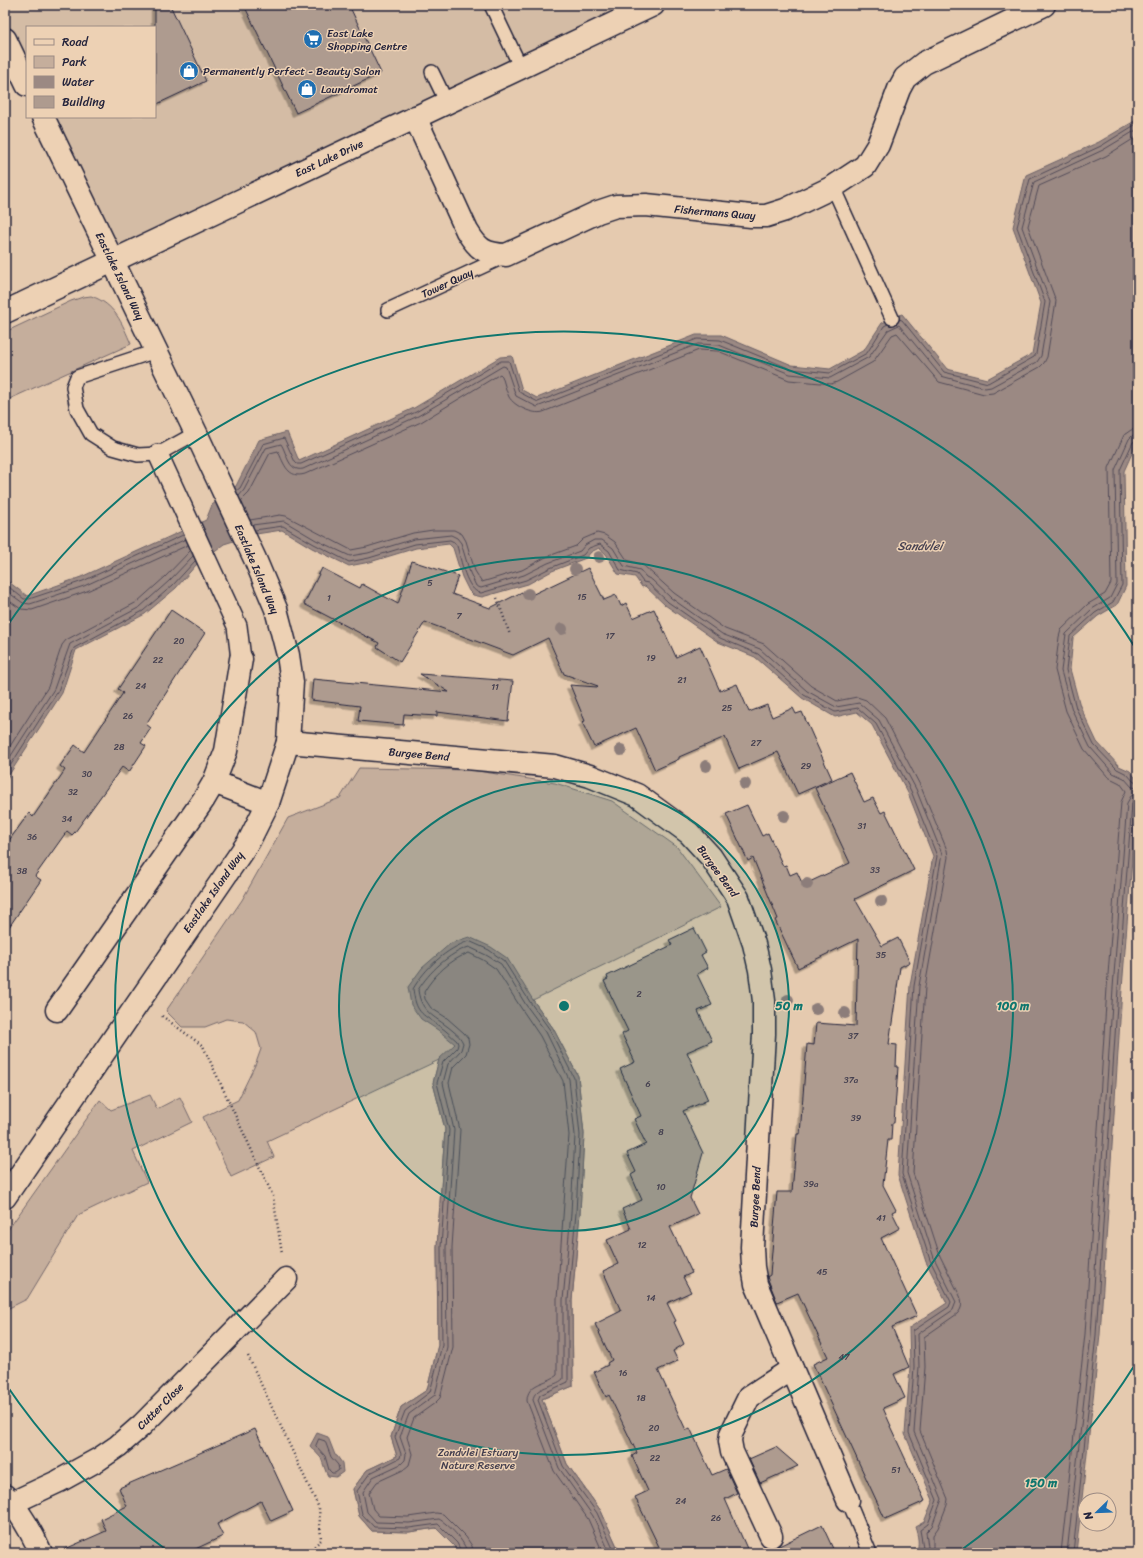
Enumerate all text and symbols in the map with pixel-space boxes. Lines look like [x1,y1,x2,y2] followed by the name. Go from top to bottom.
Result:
[327,24,408,56] place label: East Lake Shopping Centre
[26,26,156,118] legend
[302,28,324,50] supermarket icon: East Lake Shopping Centre
[62,31,89,53] text: Road
[62,51,87,73] text: Park
[178,60,200,82] shop icon: Permanently Perfect - Beauty Salon
[203,62,380,81] place label: Permanently Perfect - Beauty Salon
[62,71,95,93] text: Water
[296,78,318,100] shop icon: Laundromat
[321,80,378,99] place label: Laundromat
[62,91,105,113] text: Building
[292,134,367,183] street label: East Lake Drive
[674,199,757,226] street label: Fishermans Quay
[90,229,149,324] street label: Eastlake Island Way
[418,263,477,304] street label: Tower Quay
[229,521,284,618] street label: Eastlake Island Way
[898,535,945,557] water label: Sandvlei
[427,575,433,591] house number: 5
[577,589,587,605] house number: 15
[327,590,331,606] house number: 1
[456,608,462,624] house number: 7
[605,628,615,644] house number: 17
[174,633,185,649] house number: 20
[646,650,656,666] house number: 19
[153,652,163,668] house number: 22
[677,672,687,688] house number: 21
[136,678,147,694] house number: 24
[491,679,499,695] house number: 11
[722,700,733,716] house number: 25
[123,708,133,724] house number: 26
[751,735,762,751] house number: 27
[114,739,125,755] house number: 28
[388,742,451,767] street label: Burgee Bend
[801,758,812,774] house number: 29
[82,766,93,782] house number: 30
[68,784,78,800] house number: 32
[62,811,73,827] house number: 34
[858,818,867,834] house number: 31
[27,829,37,845] house number: 36
[692,841,744,903] street label: Burgee Bend
[178,847,249,937] street label: Eastlake Island Way
[870,862,880,878] house number: 33
[17,863,28,879] house number: 38
[876,947,887,963] house number: 35
[636,986,642,1002] house number: 2
[775,995,803,1017] text: 50 m
[997,995,1030,1017] text: 100 m
[557,999,571,1013] centre of rings
[848,1028,859,1044] house number: 37
[844,1072,859,1088] house number: 37a
[645,1076,651,1092] house number: 6
[851,1110,862,1126] house number: 39
[658,1124,664,1140] house number: 8
[744,1165,767,1228] street label: Burgee Bend
[804,1176,819,1192] house number: 39a
[656,1179,666,1195] house number: 10
[876,1210,886,1226] house number: 41
[637,1237,647,1253] house number: 12
[816,1264,828,1280] house number: 45
[646,1290,656,1306] house number: 14
[839,1349,850,1365] house number: 47
[619,1365,627,1381] house number: 16
[132,1378,189,1434] street label: Cutter Close
[636,1390,646,1406] house number: 18
[649,1420,660,1436] house number: 20
[438,1443,518,1475] park label: Zandvlei Estuary Nature Reserve
[650,1450,660,1466] house number: 22
[891,1462,901,1478] house number: 51
[1025,1472,1058,1494] text: 150 m
[1077,1492,1117,1532] north arrow
[676,1493,687,1509] house number: 24
[1078,1508,1099,1524] text: N
[711,1510,721,1526] house number: 26

